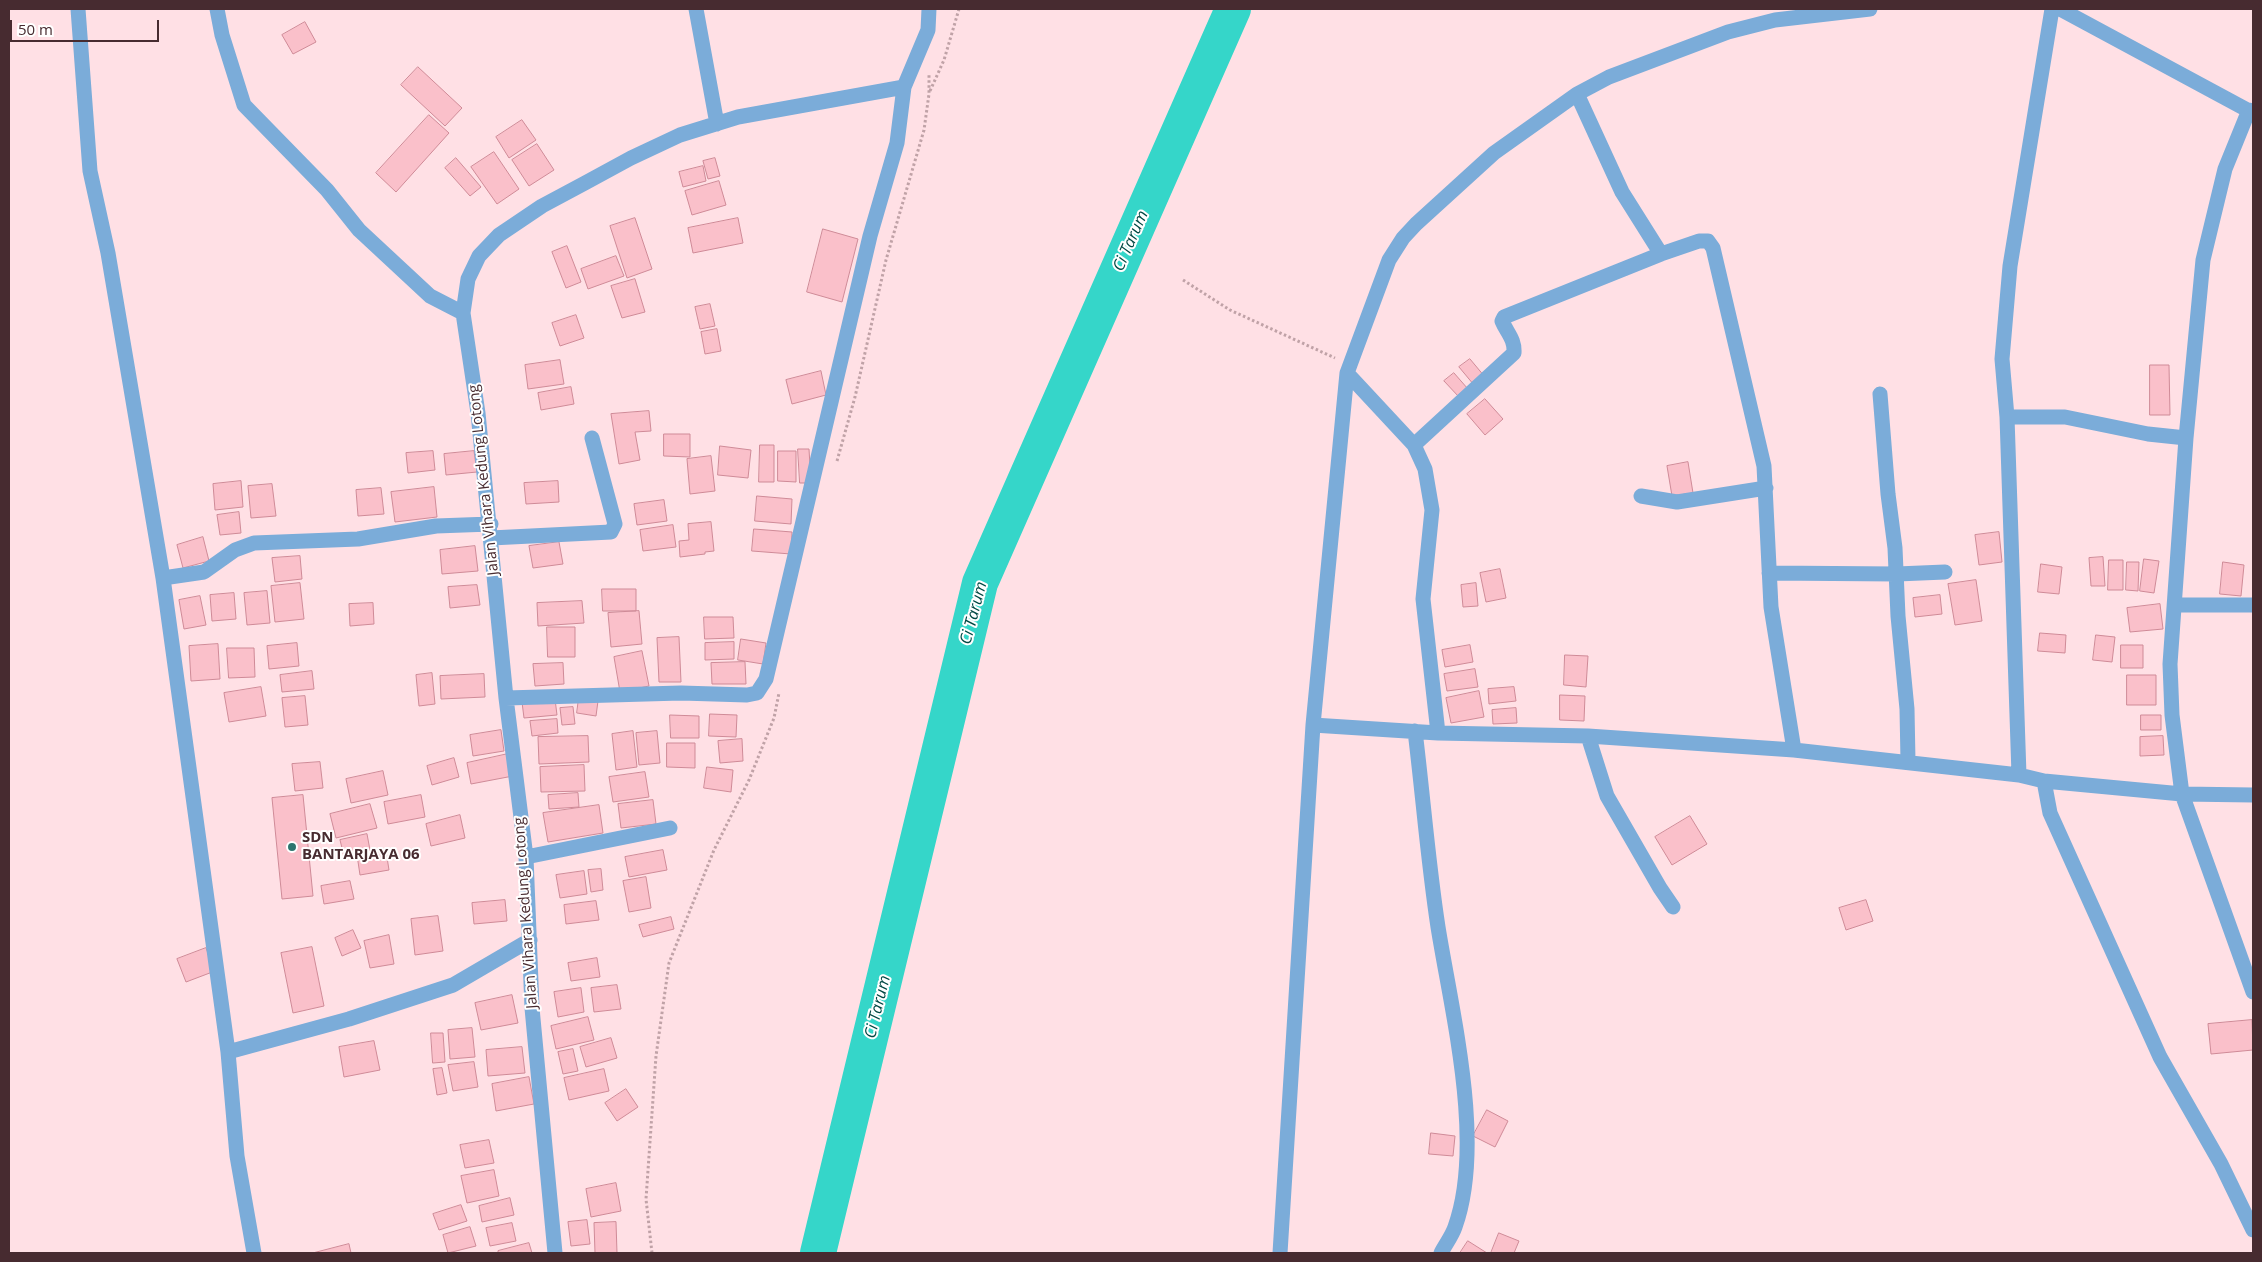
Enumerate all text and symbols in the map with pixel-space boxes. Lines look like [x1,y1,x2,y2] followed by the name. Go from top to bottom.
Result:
[12,10,161,42] scale bar
[18,19,53,39] text: 50 m
[1109,208,1153,274] water label: Ci Tarum
[465,384,503,576] street label: Jalan Vihara Kedung Lotong
[956,580,992,646] water label: Ci Tarum
[510,817,542,1009] street label: Jalan Vihara Kedung Lotong
[302,829,420,864] place label: SDN BANTARJAYA 06
[286,841,298,853] marker: SDN BANTARJAYA 06
[861,974,895,1040] water label: Ci Tarum

